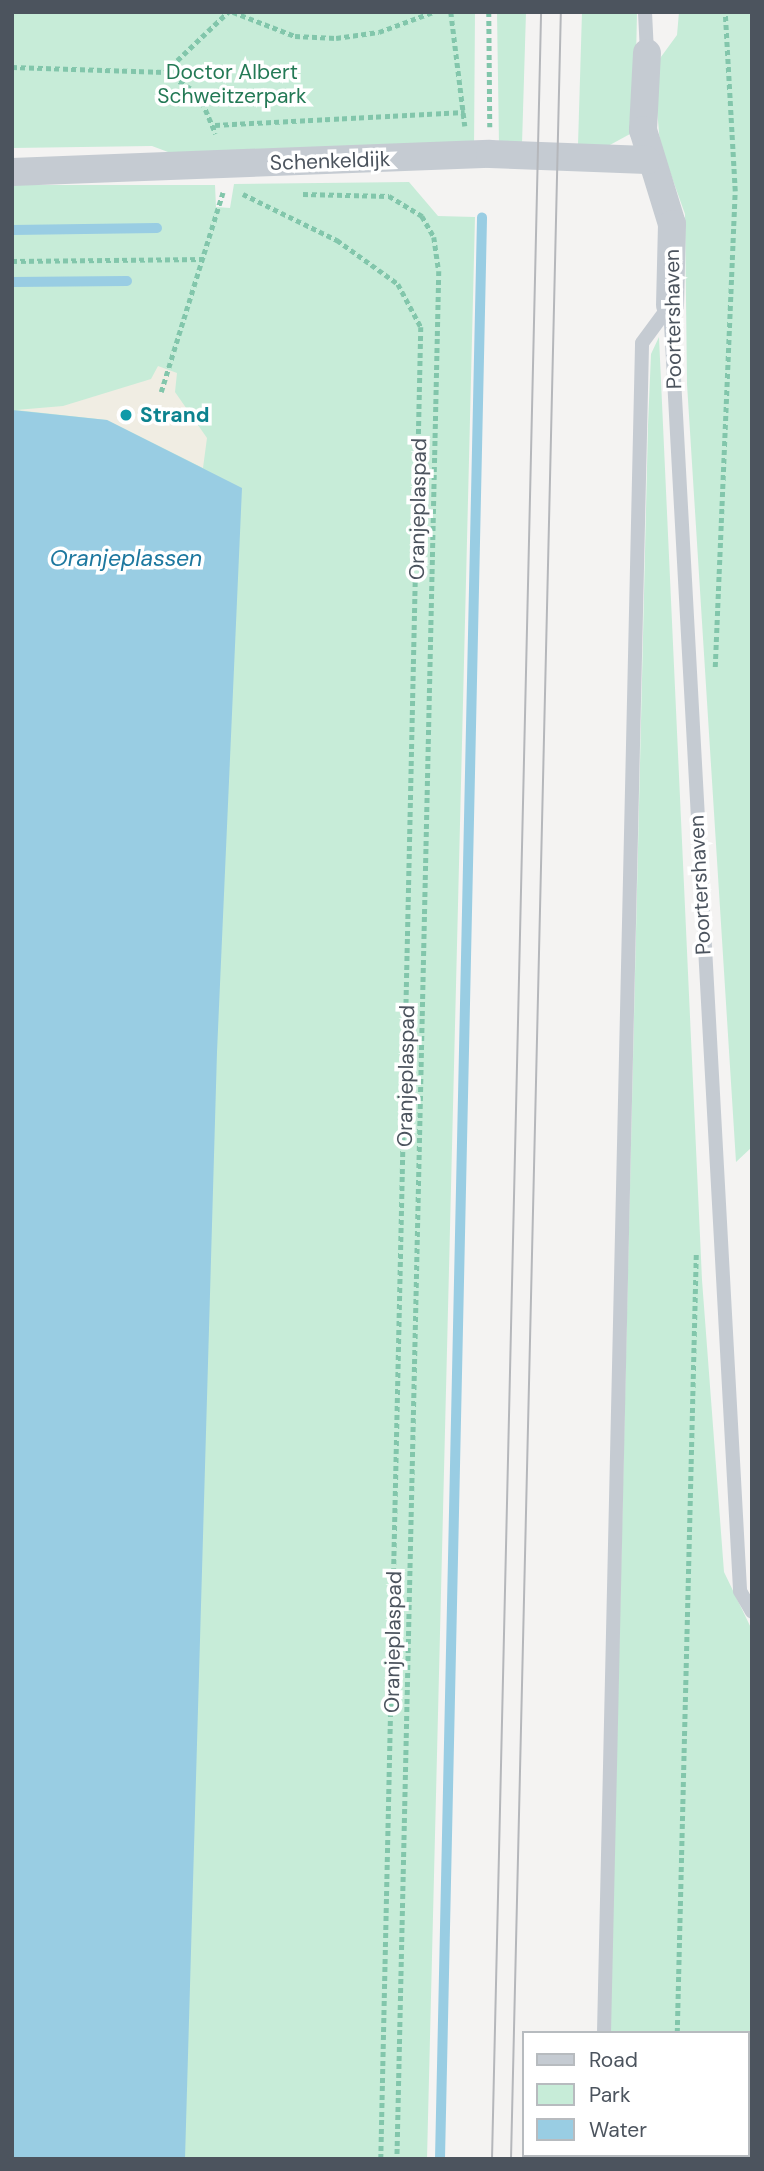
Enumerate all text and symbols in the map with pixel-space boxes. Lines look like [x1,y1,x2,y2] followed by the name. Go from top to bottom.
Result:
[157,59,307,109] park label: Doctor Albert Schweitzerpark
[269,146,391,176] street label: Schenkeldijk
[659,249,687,389] street label: Poortershaven
[140,402,209,428] place label: Strand
[118,407,134,423] marker: Strand
[404,438,432,580] street label: Oranjeplaspad
[50,544,202,572] water label: Oranjeplassen
[684,814,716,956] street label: Poortershaven
[392,1005,420,1147] street label: Oranjeplaspad
[379,1571,407,1713] street label: Oranjeplaspad
[522,2031,750,2157] legend
[589,2046,638,2074] text: Road
[589,2081,630,2109] text: Park
[589,2116,647,2144] text: Water

